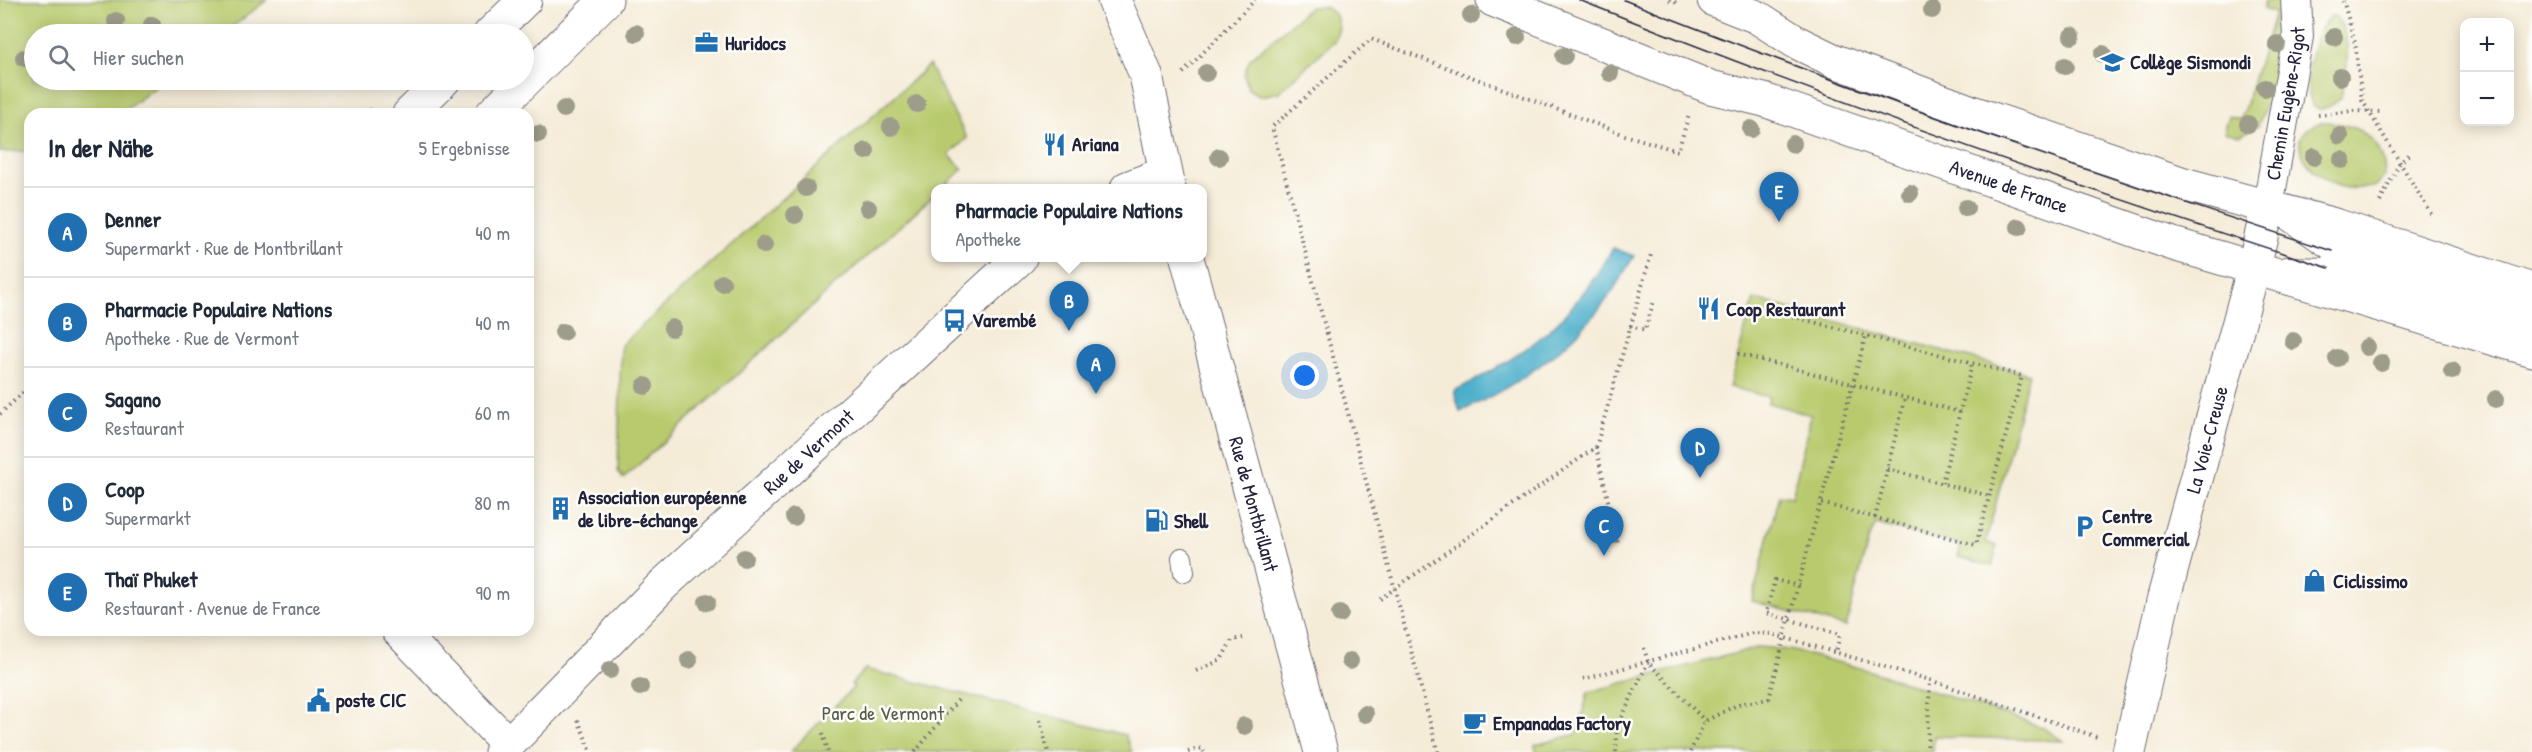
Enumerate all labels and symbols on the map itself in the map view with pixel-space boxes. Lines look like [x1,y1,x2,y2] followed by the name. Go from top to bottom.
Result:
[2259,25,2311,182] street label: Chemin Eugène-Rigot
[725,29,786,56] place label: Huridocs
[694,30,720,56] office icon: Huridocs
[2130,48,2251,76] place label: Collège Sismondi
[2099,49,2125,75] school or university icon: Collège Sismondi
[1072,130,1119,157] place label: Ariana
[1041,131,1067,157] restaurant icon: Ariana
[1946,153,2072,219] street label: Avenue de France
[1760,172,1798,222] pin: E
[1050,282,1088,331] pin: B
[1726,295,1846,323] place label: Coop Restaurant
[1695,296,1721,322] restaurant icon: Coop Restaurant
[972,306,1037,333] place label: Varembé
[941,307,967,333] bus stop icon: Varembé
[1076,344,1116,394] pin: A
[1290,361,1319,390] your location
[2179,383,2234,496] street label: La Voie-Creuse
[757,402,860,500] street label: Rue de Vermont
[1680,428,1720,478] pin: D
[1223,433,1286,576] street label: Rue de Montbrillant
[578,483,747,534] place label: Association européenne de libre-échange
[547,496,573,522] building icon: Association européenne de libre-échange
[2102,502,2190,552] place label: Centre Commercial
[1584,506,1624,556] pin: C
[1174,507,1210,534] place label: Shell
[1143,508,1169,534] fuel station icon: Shell
[2071,514,2097,540] parking icon: Centre Commercial
[2333,567,2408,594] place label: Ciclissimo
[2302,568,2328,594] shop icon: Ciclissimo
[336,686,406,714] place label: poste CIC
[305,687,331,713] public building icon: poste CIC
[822,699,945,726] park label: Parc de Vermont
[1493,709,1631,737] place label: Empanadas Factory
[1462,710,1488,736] cafe icon: Empanadas Factory

